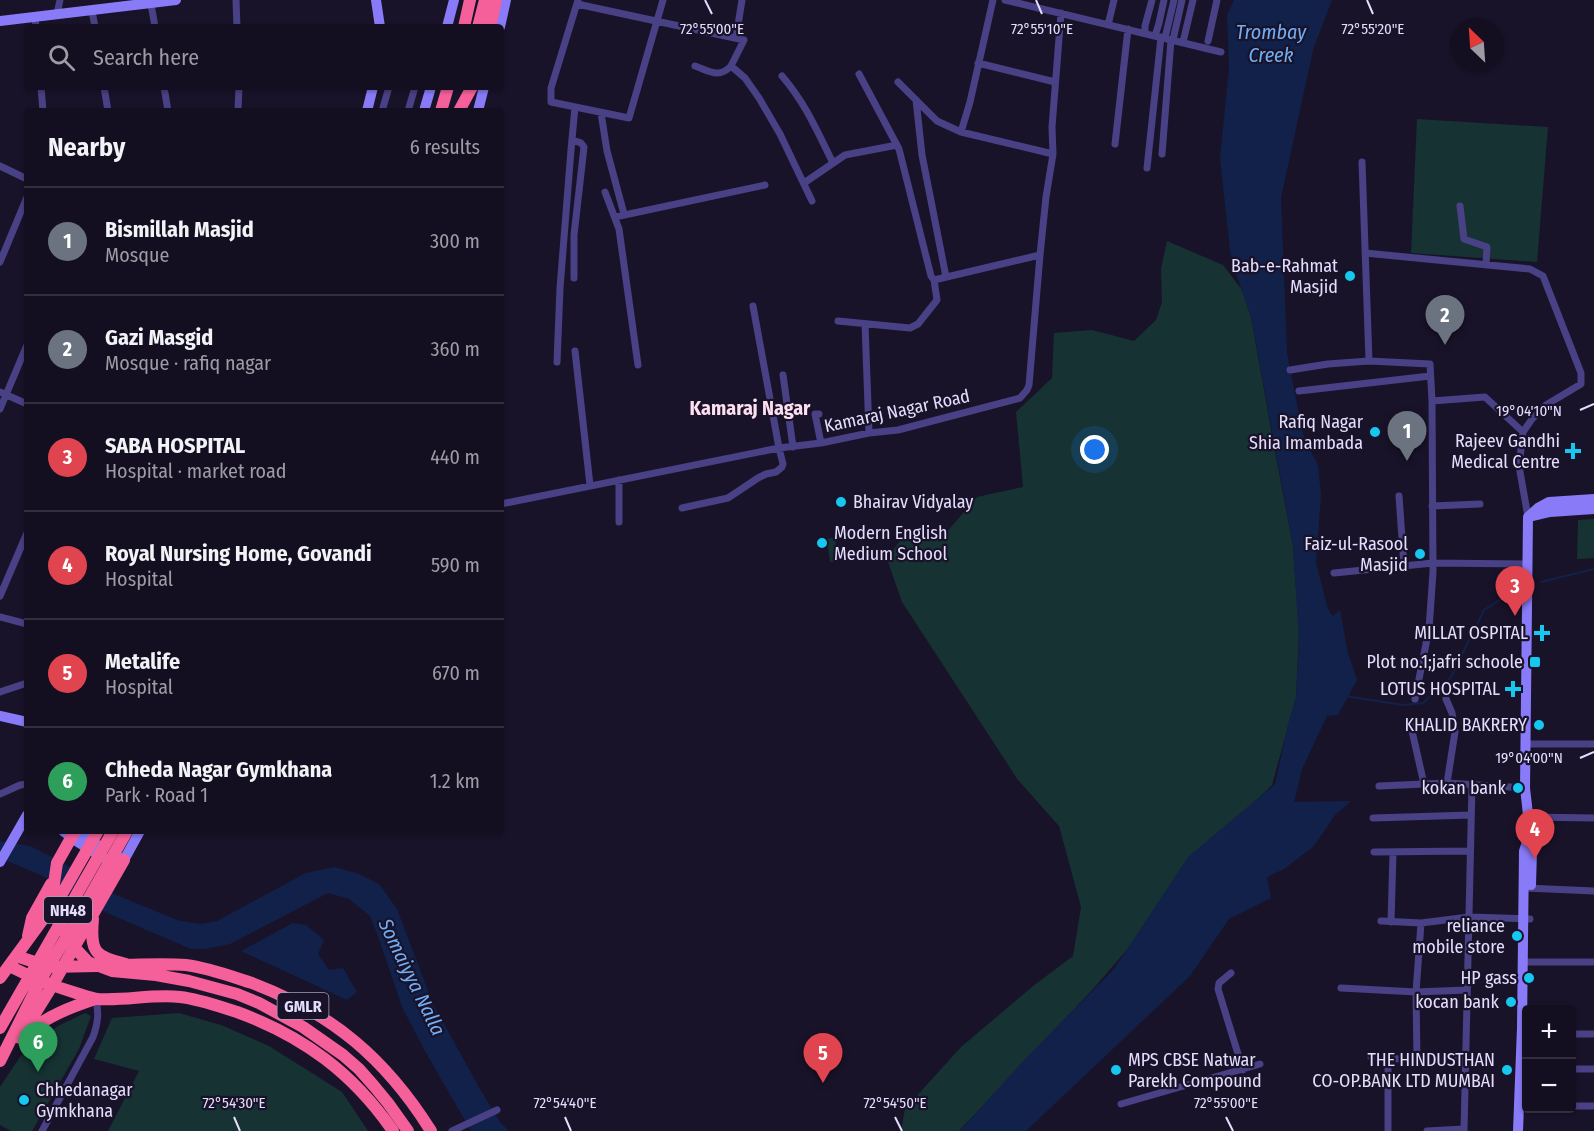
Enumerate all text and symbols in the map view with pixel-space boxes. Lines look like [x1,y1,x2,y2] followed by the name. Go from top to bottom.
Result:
[1450,18,1504,72] north arrow
[680,20,744,38] text: 72°55'00"E
[1011,20,1073,38] text: 72°55'10"E
[1236,20,1307,67] water label: Trombay Creek
[1342,20,1404,38] text: 72°55'20"E
[24,24,504,90] search box
[45,41,78,74] icon: search
[93,44,199,71] text: Search here
[48,132,125,163] text: Nearby
[410,135,480,159] text: 6 results
[105,216,254,243] text: Bismillah Masjid
[63,229,72,253] text: 1
[430,229,480,253] text: 300 m
[105,243,169,267] text: Mosque
[1231,255,1338,298] place label: Bab-e-Rahmat Masjid
[1343,269,1357,283] marker: Bab-e-Rahmat Masjid
[1426,296,1464,345] pin: 2
[105,324,213,351] text: Gazi Masgid
[63,337,72,361] text: 2
[431,337,480,361] text: 360 m
[105,351,271,375] text: Mosque · rafiq nagar
[822,385,972,437] street label: Kamaraj Nagar Road
[690,396,811,420] district label: Kamaraj Nagar
[1496,402,1562,420] text: 19°04'10"N
[1249,411,1364,454] place label: Rafiq Nagar Shia Imambada
[1388,412,1426,461] pin: 1
[1368,425,1382,439] marker: Rafiq Nagar Shia Imambada
[1451,430,1560,473] place label: Rajeev Gandhi Medical Centre
[105,432,245,459] text: SABA HOSPITAL
[1080,435,1109,464] your location
[1564,442,1582,460] marker: Rajeev Gandhi Medical Centre
[63,445,72,469] text: 3
[430,445,480,469] text: 440 m
[105,459,286,483] text: Hospital · market road
[853,491,973,513] place label: Bhairav Vidyalay
[834,495,848,509] marker: Bhairav Vidyalay
[834,522,947,565] place label: Modern English Medium School
[1304,533,1408,576] place label: Faiz-ul-Rasool Masjid
[815,536,829,550] marker: Modern English Medium School
[105,540,372,567] text: Royal Nursing Home, Govandi
[1413,547,1427,561] marker: Faiz-ul-Rasool Masjid
[62,553,73,577] text: 4
[431,553,480,577] text: 590 m
[1496,566,1534,616] pin: 3
[105,567,173,591] text: Hospital
[1414,622,1528,644] place label: MILLAT OSPITAL
[1533,624,1551,642] marker: MILLAT OSPITAL
[105,648,180,675] text: Metalife
[1367,651,1523,673] place label: Plot no.1;jafri schoole
[1528,655,1542,669] marker: Plot no.1;jafri schoole
[63,661,72,685] text: 5
[432,661,480,685] text: 670 m
[105,675,173,699] text: Hospital
[1380,678,1500,700] place label: LOTUS HOSPITAL
[1504,680,1522,698] marker: LOTUS HOSPITAL
[1404,714,1527,736] place label: KHALID BAKRERY
[1532,718,1546,732] marker: KHALID BAKRERY
[1495,749,1563,767] text: 19°04'00"N
[105,756,332,783] text: Chheda Nagar Gymkhana
[62,769,73,793] text: 6
[430,769,480,793] text: 1.2 km
[1422,777,1507,799] place label: kokan bank
[1511,781,1525,795] marker: kokan bank
[105,783,208,807] text: Park · Road 1
[1516,810,1555,859] pin: 4
[44,897,92,923] road number: NH48
[373,914,451,1039] water label: Somaiyya Nalla
[1412,915,1505,958] place label: reliance mobile store
[1510,929,1524,943] marker: reliance mobile store
[1460,967,1517,989] place label: HP gass
[1522,971,1536,985] marker: HP gass
[1415,991,1500,1013] place label: kocan bank
[278,993,328,1019] road number: GMLR
[1504,995,1518,1009] marker: kocan bank
[1522,1005,1576,1113] map controls
[1522,1005,1576,1059] button: +
[18,1022,57,1072] pin: 6
[804,1034,842,1083] pin: 5
[1128,1049,1262,1092] place label: MPS CBSE Natwar Parekh Compound
[1312,1049,1495,1092] place label: THE HINDUSTHAN CO-OP.BANK LTD MUMBAI
[1522,1059,1576,1113] button: −
[1109,1063,1123,1077] marker: MPS CBSE Natwar Parekh Compound
[1500,1063,1514,1077] marker: THE HINDUSTHAN CO-OP.BANK LTD MUMBAI
[36,1079,133,1122] place label: Chhedanagar Gymkhana
[17,1093,31,1107] marker: Chhedanagar Gymkhana
[202,1094,266,1112] text: 72°54'30"E
[533,1094,597,1112] text: 72°54'40"E
[863,1094,927,1112] text: 72°54'50"E
[1194,1094,1258,1112] text: 72°55'00"E

